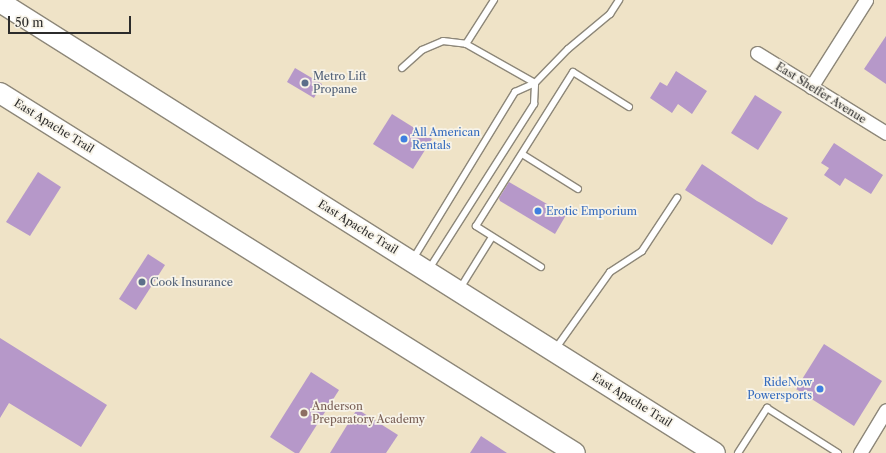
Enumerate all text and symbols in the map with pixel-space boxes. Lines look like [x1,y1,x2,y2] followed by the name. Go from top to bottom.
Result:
[10,8,133,34] scale bar
[15,15,44,30] text: 50 m
[773,60,869,126] street label: East Sheffer Avenue
[313,70,366,96] place label: Metro Lift Propane
[300,78,310,88] marker: Metro Lift Propane
[11,96,97,156] street label: East Apache Trail
[412,126,481,152] place label: All American Rentals
[399,134,409,144] marker: All American Rentals
[315,197,401,257] street label: East Apache Trail
[546,204,637,218] place label: Erotic Emporium
[533,206,543,216] marker: Erotic Emporium
[150,275,233,289] place label: Cook Insurance
[137,277,147,287] marker: Cook Insurance
[589,370,675,430] street label: East Apache Trail
[747,376,812,402] place label: RideNow Powersports
[815,384,825,394] marker: RideNow Powersports
[312,400,426,426] place label: Anderson Preparatory Academy
[299,408,309,418] marker: Anderson Preparatory Academy

